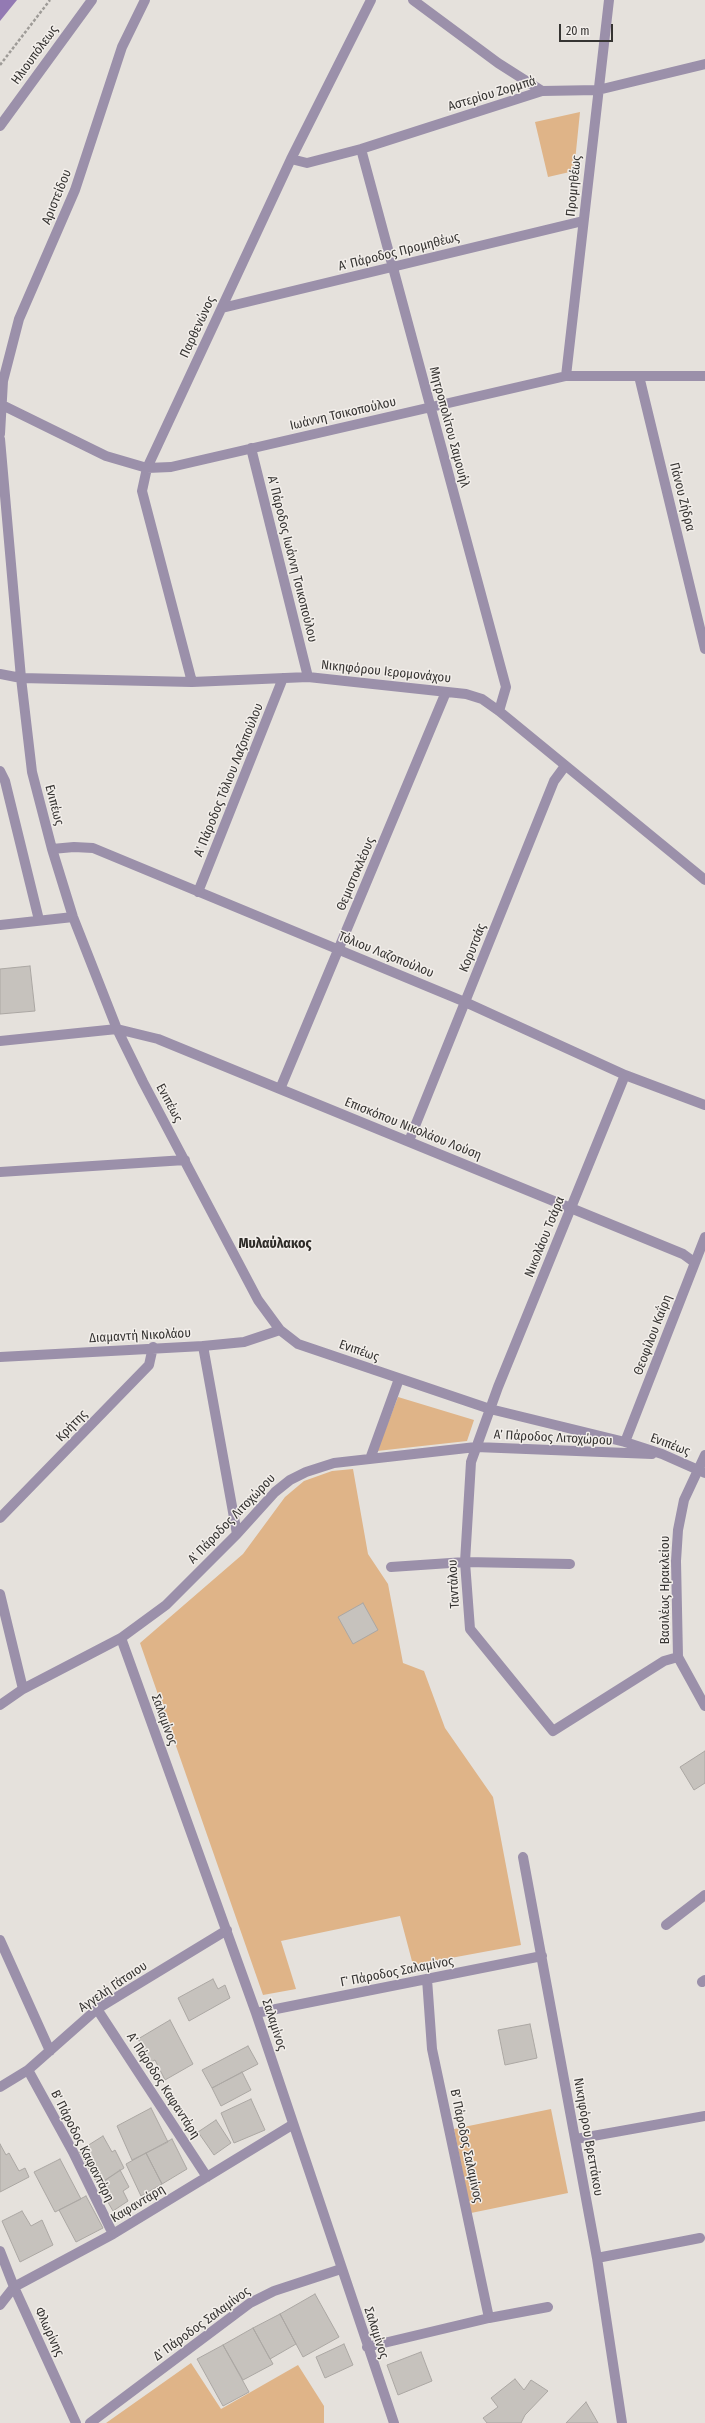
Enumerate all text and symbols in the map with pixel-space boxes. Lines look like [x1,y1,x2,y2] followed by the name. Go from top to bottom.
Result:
[561,16,615,42] scale bar
[8,22,62,88] street label: Ηλιουπόλεως
[566,24,590,38] text: 20 m
[446,73,538,115] street label: Αστερίου Ζορμπά
[563,154,585,218] street label: Προμηθέως
[39,167,75,227] street label: Αριστείδου
[337,229,461,275] street label: Α΄ Πάροδος Προμηθέως
[177,294,219,360] street label: Παρθενώνος
[425,365,473,489] street label: Μητροπολίτου Σαμουήλ
[288,394,398,434] street label: Ιωάννη Τσικοπούλου
[666,461,698,533] street label: Πάνου Ζήδρα
[264,474,320,644] street label: Α΄ Πάροδος Ιωάννη Τσικοπούλου
[320,657,452,687] street label: Νικηφόρου Ιερομονάχου
[191,701,267,859] street label: Α΄ Πάροδος Τόλιου Λαζοπούλου
[41,783,67,827] street label: Ενιπέως
[333,835,379,913] street label: Θεμιστοκλέους
[456,921,490,975] street label: Κορυτσάς
[336,929,436,981] street label: Τόλιου Λαζοπούλου
[152,1081,186,1125] street label: Ενιπέως
[342,1094,484,1164] street label: Επισκόπου Νικολάου Λούση
[522,1194,568,1280] street label: Νικολάου Τσάρα
[238,1236,312,1252] district label: Μυλαύλακος
[631,1293,675,1377] street label: Θεοφίλου Καΐρη
[89,1326,191,1346] street label: Διαμαντή Νικολάου
[337,1337,381,1365] street label: Ενιπέως
[53,1407,91,1445] street label: Κρήτης
[493,1427,613,1449] street label: Α΄ Πάροδος Λιτοχώρου
[648,1430,692,1460] street label: Ενιπέως
[185,1471,279,1567] street label: Α΄ Πάροδος Λιτοχώρου
[657,1536,673,1644] street label: Βασιλέως Ηρακλείου
[445,1559,463,1609] street label: Ταντάλου
[148,1692,180,1748] street label: Σαλαμίνος
[339,1953,455,1991] street label: Γ΄ Πάροδος Σαλαμίνος
[76,1958,150,2016] street label: Αγγελή Γάτσιου
[258,1997,290,2053] street label: Σαλαμίνος
[123,2030,203,2142] street label: Α΄ Πάροδος Καφαντάρη
[570,2077,606,2197] street label: Νικηφόρου Βρεττάκου
[47,2087,117,2205] street label: Β΄ Πάροδος Καφαντάρη
[446,2088,486,2204] street label: Β΄ Πάροδος Σαλαμίνος
[108,2182,168,2226] street label: Καφαντάρη
[151,2284,253,2364] street label: Δ΄ Πάροδος Σαλαμίνος
[31,2305,67,2359] street label: Φλωρίνης
[360,2305,392,2361] street label: Σαλαμίνος

